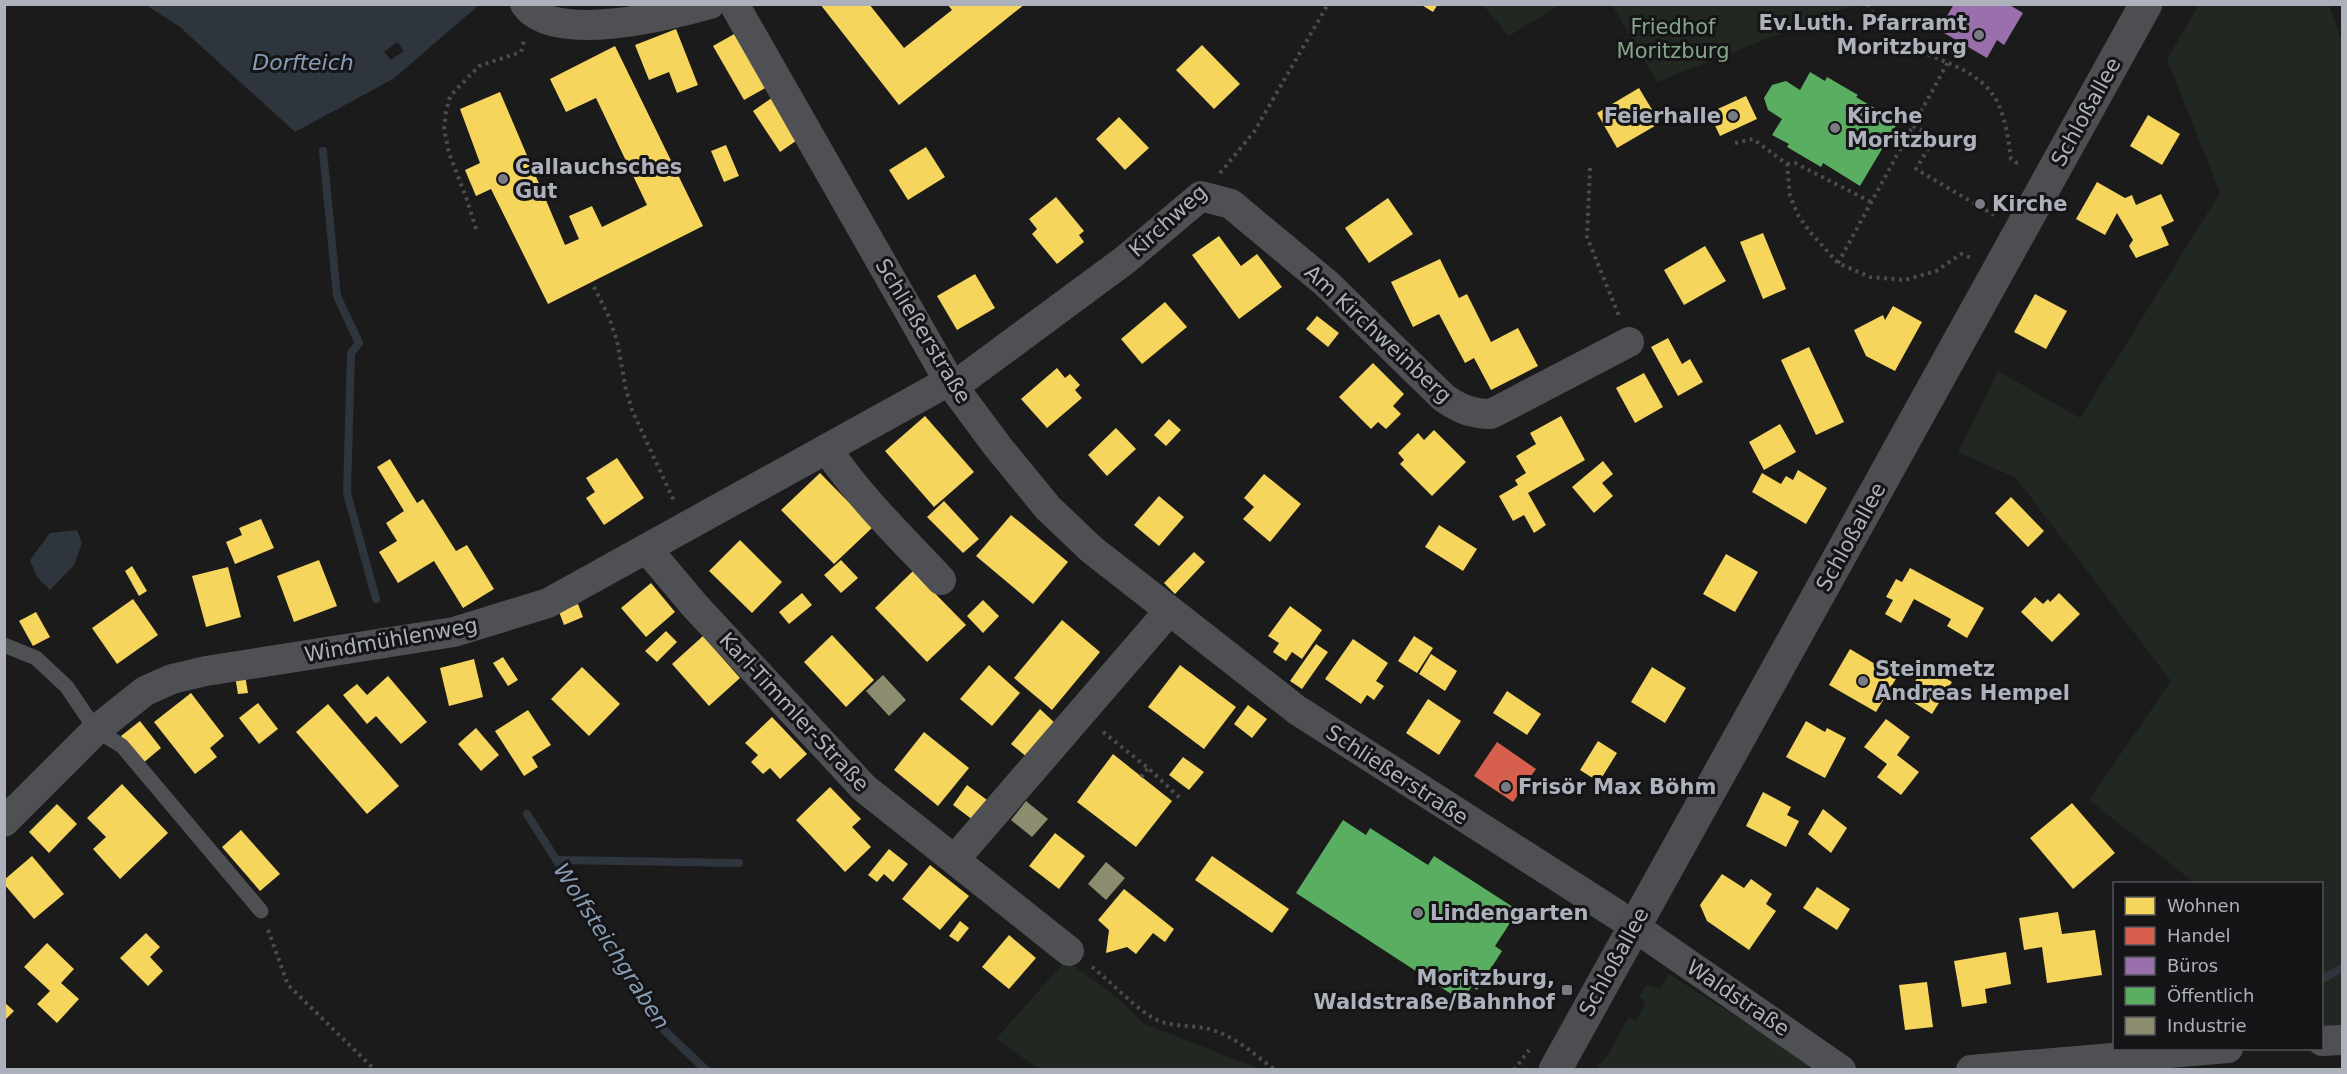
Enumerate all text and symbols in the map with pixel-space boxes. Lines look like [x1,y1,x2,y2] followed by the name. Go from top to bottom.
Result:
[1759,11,1967,59] place label: Ev.Luth. Pfarramt Moritzburg
[1617,15,1729,63] park label: Friedhof Moritzburg
[1972,28,1986,42] marker: Ev.Luth. Pfarramt Moritzburg
[252,50,354,75] water label: Dorfteich
[2046,53,2126,171] street label: Schloßallee
[1604,104,1721,128] place label: Feierhalle
[1847,104,1978,152] place label: Kirche Moritzburg
[1726,109,1740,123] marker: Feierhalle
[1828,121,1842,135] marker: Kirche Moritzburg
[515,155,682,203] place label: Callauchsches Gut
[496,172,510,186] marker: Callauchsches Gut
[1124,180,1212,262] street label: Kirchweg
[1992,192,2067,216] place label: Kirche
[1973,197,1987,211] marker: Kirche
[870,254,976,408] street label: Schließerstraße
[1300,260,1456,408] street label: Am Kirchweinberg
[1811,478,1891,596] street label: Schloßallee
[303,613,479,667] street label: Windmühlenweg
[714,628,874,796] street label: Karl-Timmler-Straße
[1875,657,2070,705] place label: Steinmetz Andreas Hempel
[1856,674,1870,688] marker: Steinmetz Andreas Hempel
[1322,720,1472,830] street label: Schließerstraße
[1518,775,1716,799] place label: Frisör Max Böhm
[1499,780,1513,794] marker: Frisör Max Böhm
[549,859,675,1034] water label: Wolfsteichgraben
[2113,882,2323,1050] legend
[2167,895,2240,916] text: Wohnen
[1430,901,1589,925] place label: Lindengarten
[1574,903,1654,1021] street label: Schloßallee
[1411,906,1425,920] marker: Lindengarten
[2167,925,2230,946] text: Handel
[1682,955,1794,1041] street label: Waldstraße
[2167,955,2218,976] text: Büros
[1314,966,1556,1014] place label: Moritzburg, Waldstraße/Bahnhof
[1560,983,1574,997] marker: Moritzburg, Waldstraße/Bahnhof
[2167,985,2254,1006] text: Öffentlich
[2167,1015,2246,1036] text: Industrie

